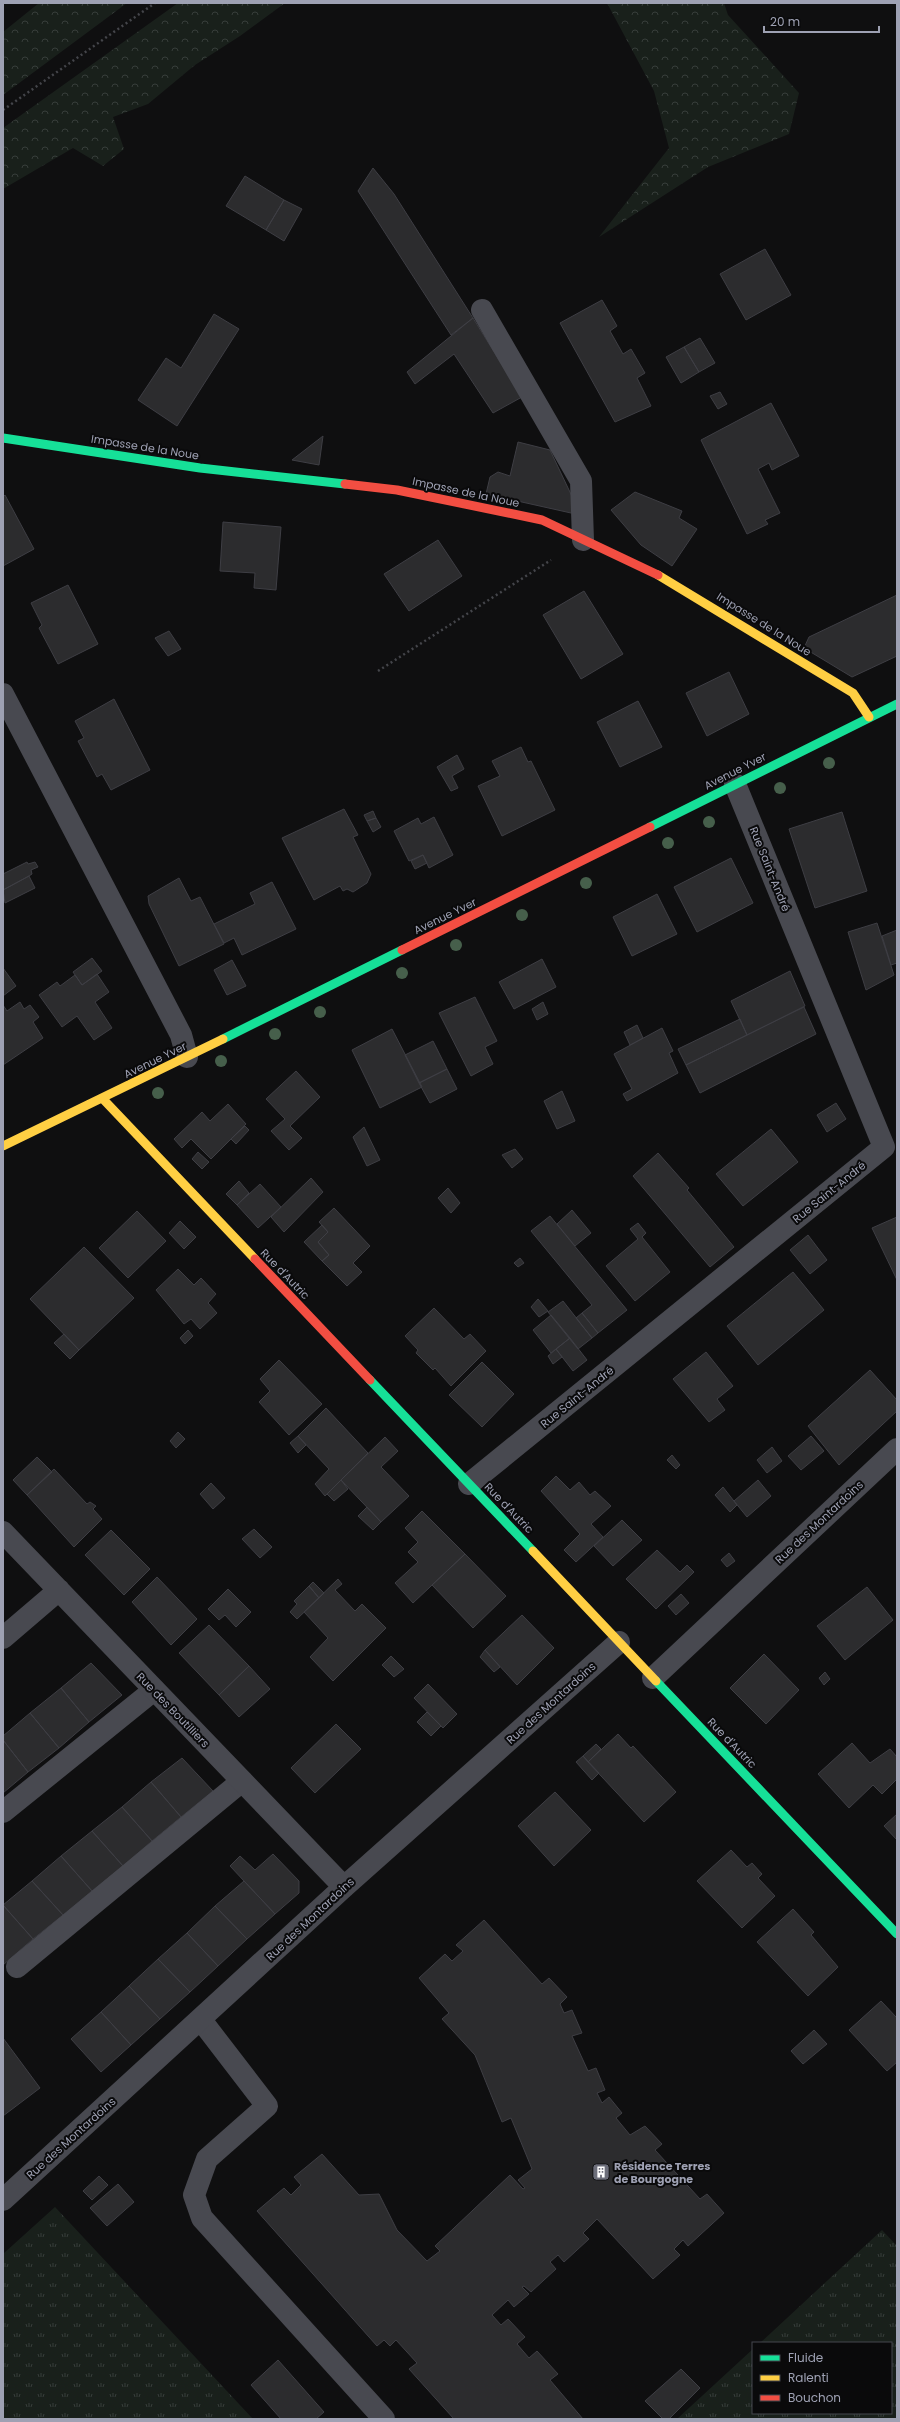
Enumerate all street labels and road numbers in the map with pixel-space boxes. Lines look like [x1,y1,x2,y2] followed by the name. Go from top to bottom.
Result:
[90,431,200,463] street label: Impasse de la Noue
[411,473,521,511] street label: Impasse de la Noue
[714,588,815,660] street label: Impasse de la Noue
[701,748,769,794] street label: Avenue Yver
[746,824,794,914] street label: Rue Saint-André
[411,894,479,938] street label: Avenue Yver
[121,1038,189,1082] street label: Avenue Yver
[789,1157,869,1227] street label: Rue Saint-André
[257,1245,313,1303] street label: Rue d'Autric
[537,1362,617,1432] street label: Rue Saint-André
[771,1477,867,1567] street label: Rue des Montardoins
[481,1479,537,1537] street label: Rue d'Autric
[503,1658,599,1748] street label: Rue des Montardoins
[133,1669,213,1751] street label: Rue des Boutilliers
[704,1714,760,1772] street label: Rue d'Autric
[262,1874,358,1964] street label: Rue des Montardoins
[23,2093,119,2183] street label: Rue des Montardoins

